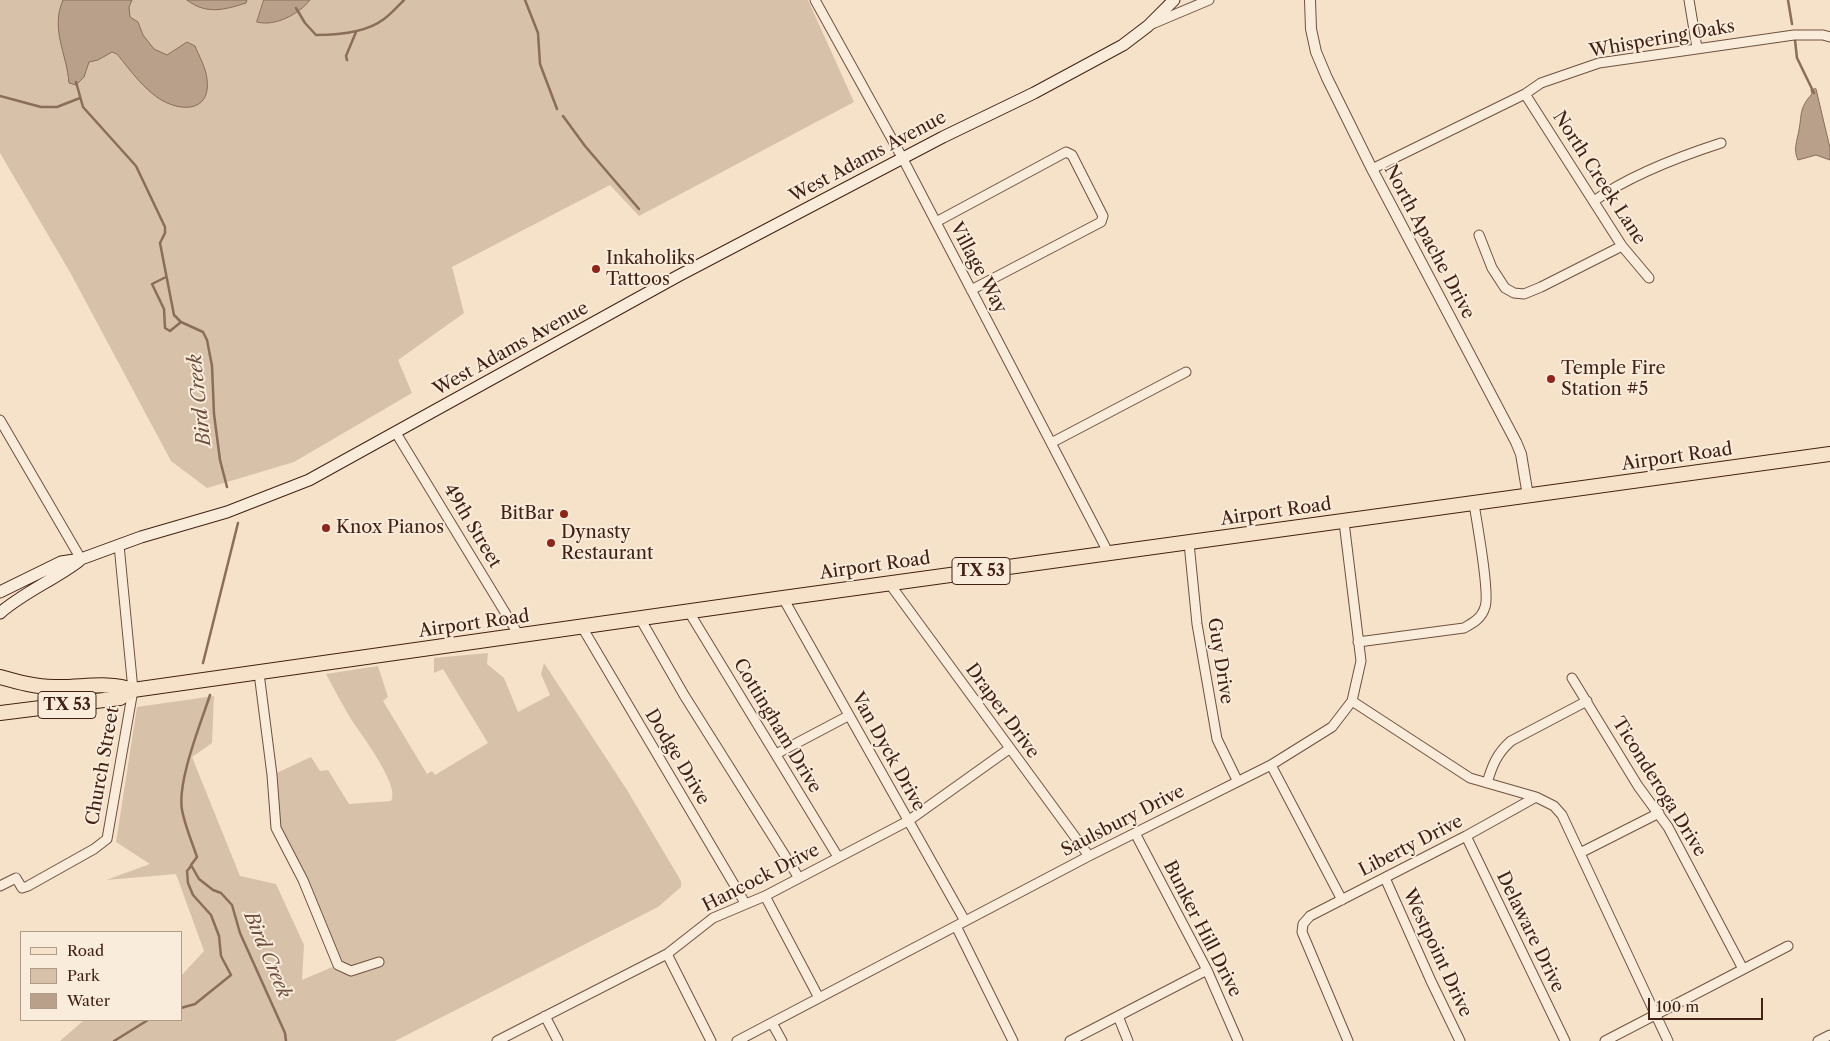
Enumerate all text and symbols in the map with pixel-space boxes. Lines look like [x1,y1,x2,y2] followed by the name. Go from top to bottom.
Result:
[1588,16,1736,62] street label: Whispering Oaks
[786,107,950,207] street label: West Adams Avenue
[1548,107,1650,249] street label: North Creek Lane
[1379,161,1479,323] street label: North Apache Drive
[945,219,1011,317] street label: Village Way
[606,248,695,290] place label: Inkaholiks Tattoos
[590,263,602,275] marker: Inkaholiks Tattoos
[430,297,592,401] street label: West Adams Avenue
[184,353,216,447] water label: Bird Creek
[1561,358,1665,400] place label: Temple Fire Station #5
[1545,373,1557,385] marker: Temple Fire Station #5
[1620,439,1734,475] street label: Airport Road
[438,480,506,572] street label: 49th Street
[1219,494,1333,530] street label: Airport Road
[500,503,554,525] place label: BitBar
[558,508,570,520] marker: BitBar
[336,517,444,539] place label: Knox Pianos
[320,522,332,534] marker: Knox Pianos
[561,522,653,564] place label: Dynasty Restaurant
[545,537,557,549] marker: Dynasty Restaurant
[818,548,932,584] street label: Airport Road
[952,558,1010,584] road number: TX 53
[417,606,531,642] street label: Airport Road
[1203,616,1237,706] street label: Guy Drive
[728,655,826,797] street label: Cottingham Drive
[960,659,1044,763] street label: Draper Drive
[846,689,930,815] street label: Van Dyck Drive
[38,692,96,718] road number: TX 53
[82,705,124,827] street label: Church Street
[640,705,714,809] street label: Dodge Drive
[1607,713,1711,861] street label: Ticonderoga Drive
[1058,781,1188,861] street label: Saulsbury Drive
[1355,811,1467,881] street label: Liberty Drive
[699,839,823,917] street label: Hancock Drive
[1158,857,1246,1001] street label: Bunker Hill Drive
[1491,868,1569,996] street label: Delaware Drive
[1398,885,1476,1021] street label: Westpoint Drive
[238,908,296,1002] water label: Bird Creek
[20,931,182,1021] legend
[67,941,104,960] text: Road
[67,966,100,985] text: Park
[1650,988,1765,1020] scale bar
[67,991,110,1010] text: Water
[1656,997,1699,1016] text: 100 m

